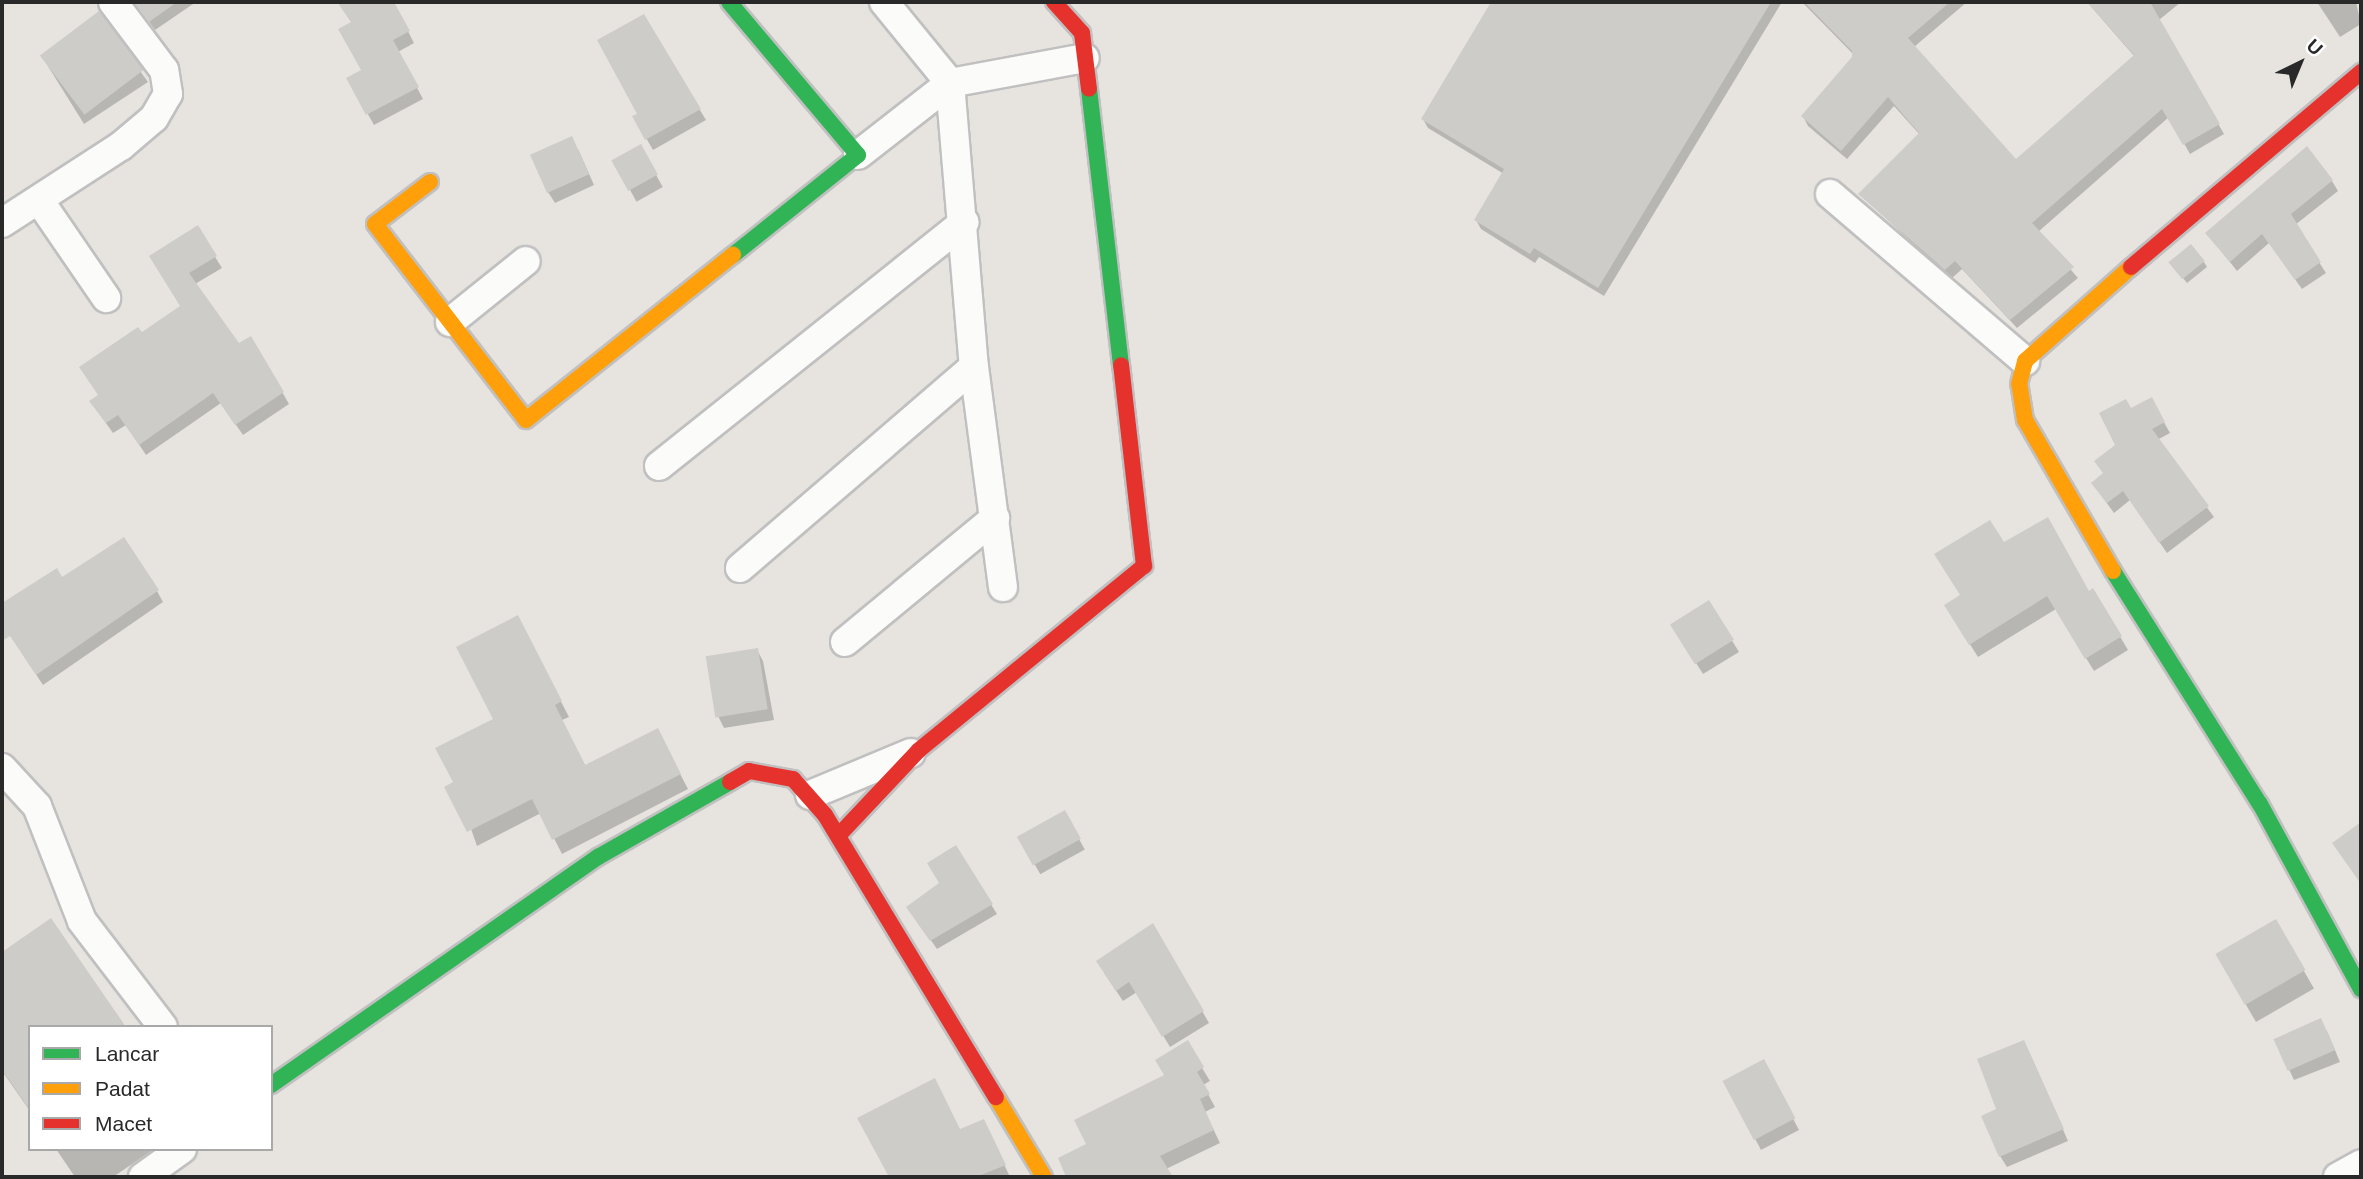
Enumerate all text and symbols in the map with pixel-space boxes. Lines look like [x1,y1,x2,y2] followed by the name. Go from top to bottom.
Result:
[2265,28,2335,98] north arrow
[2302,35,2327,60] text: U
[28,1025,273,1151] legend
[95,1042,159,1065] text: Lancar
[95,1077,150,1100] text: Padat
[95,1112,152,1135] text: Macet

